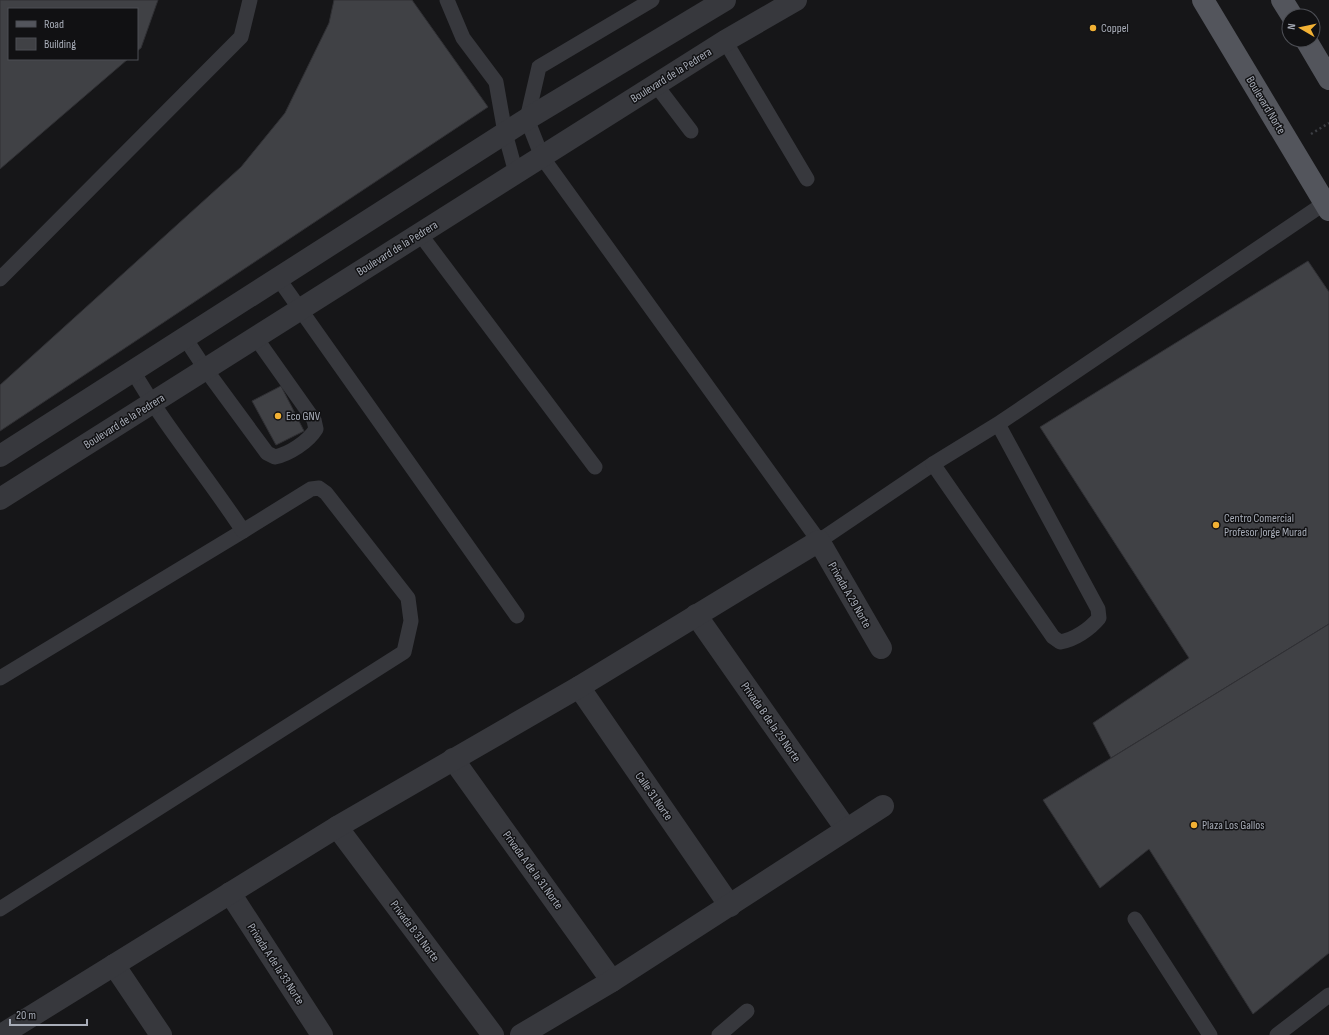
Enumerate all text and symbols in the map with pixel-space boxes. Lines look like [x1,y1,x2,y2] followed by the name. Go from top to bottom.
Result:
[8,8,138,60] legend
[1281,8,1321,48] north arrow
[44,17,64,32] text: Road
[1101,21,1129,36] place label: Coppel
[1285,22,1299,30] text: N
[1088,23,1098,33] marker: Coppel
[44,37,76,52] text: Building
[628,44,715,106] street label: Boulevard de la Pedrera
[1242,74,1289,137] street label: Boulevard Norte
[354,217,441,279] street label: Boulevard de la Pedrera
[81,390,168,452] street label: Boulevard de la Pedrera
[286,409,321,424] place label: Eco GNV
[273,411,283,421] marker: Eco GNV
[1224,511,1307,540] place label: Centro Comercial Profesor Jorge Murad
[1211,520,1221,530] marker: Centro Comercial Profesor Jorge Murad
[825,560,875,631] street label: Privada A 29 Norte
[737,679,804,765] street label: Privada B de la 29 Norte
[631,769,676,824] street label: Calle 31 Norte
[1202,818,1265,833] place label: Plaza Los Gallos
[1189,820,1199,830] marker: Plaza Los Gallos
[499,828,566,913] street label: Privada A de la 31 Norte
[387,898,443,965] street label: Privada B 31 Norte
[244,921,308,1008] street label: Privada A de la 33 Norte
[10,1001,87,1027] scale bar
[16,1008,36,1023] text: 20 m

